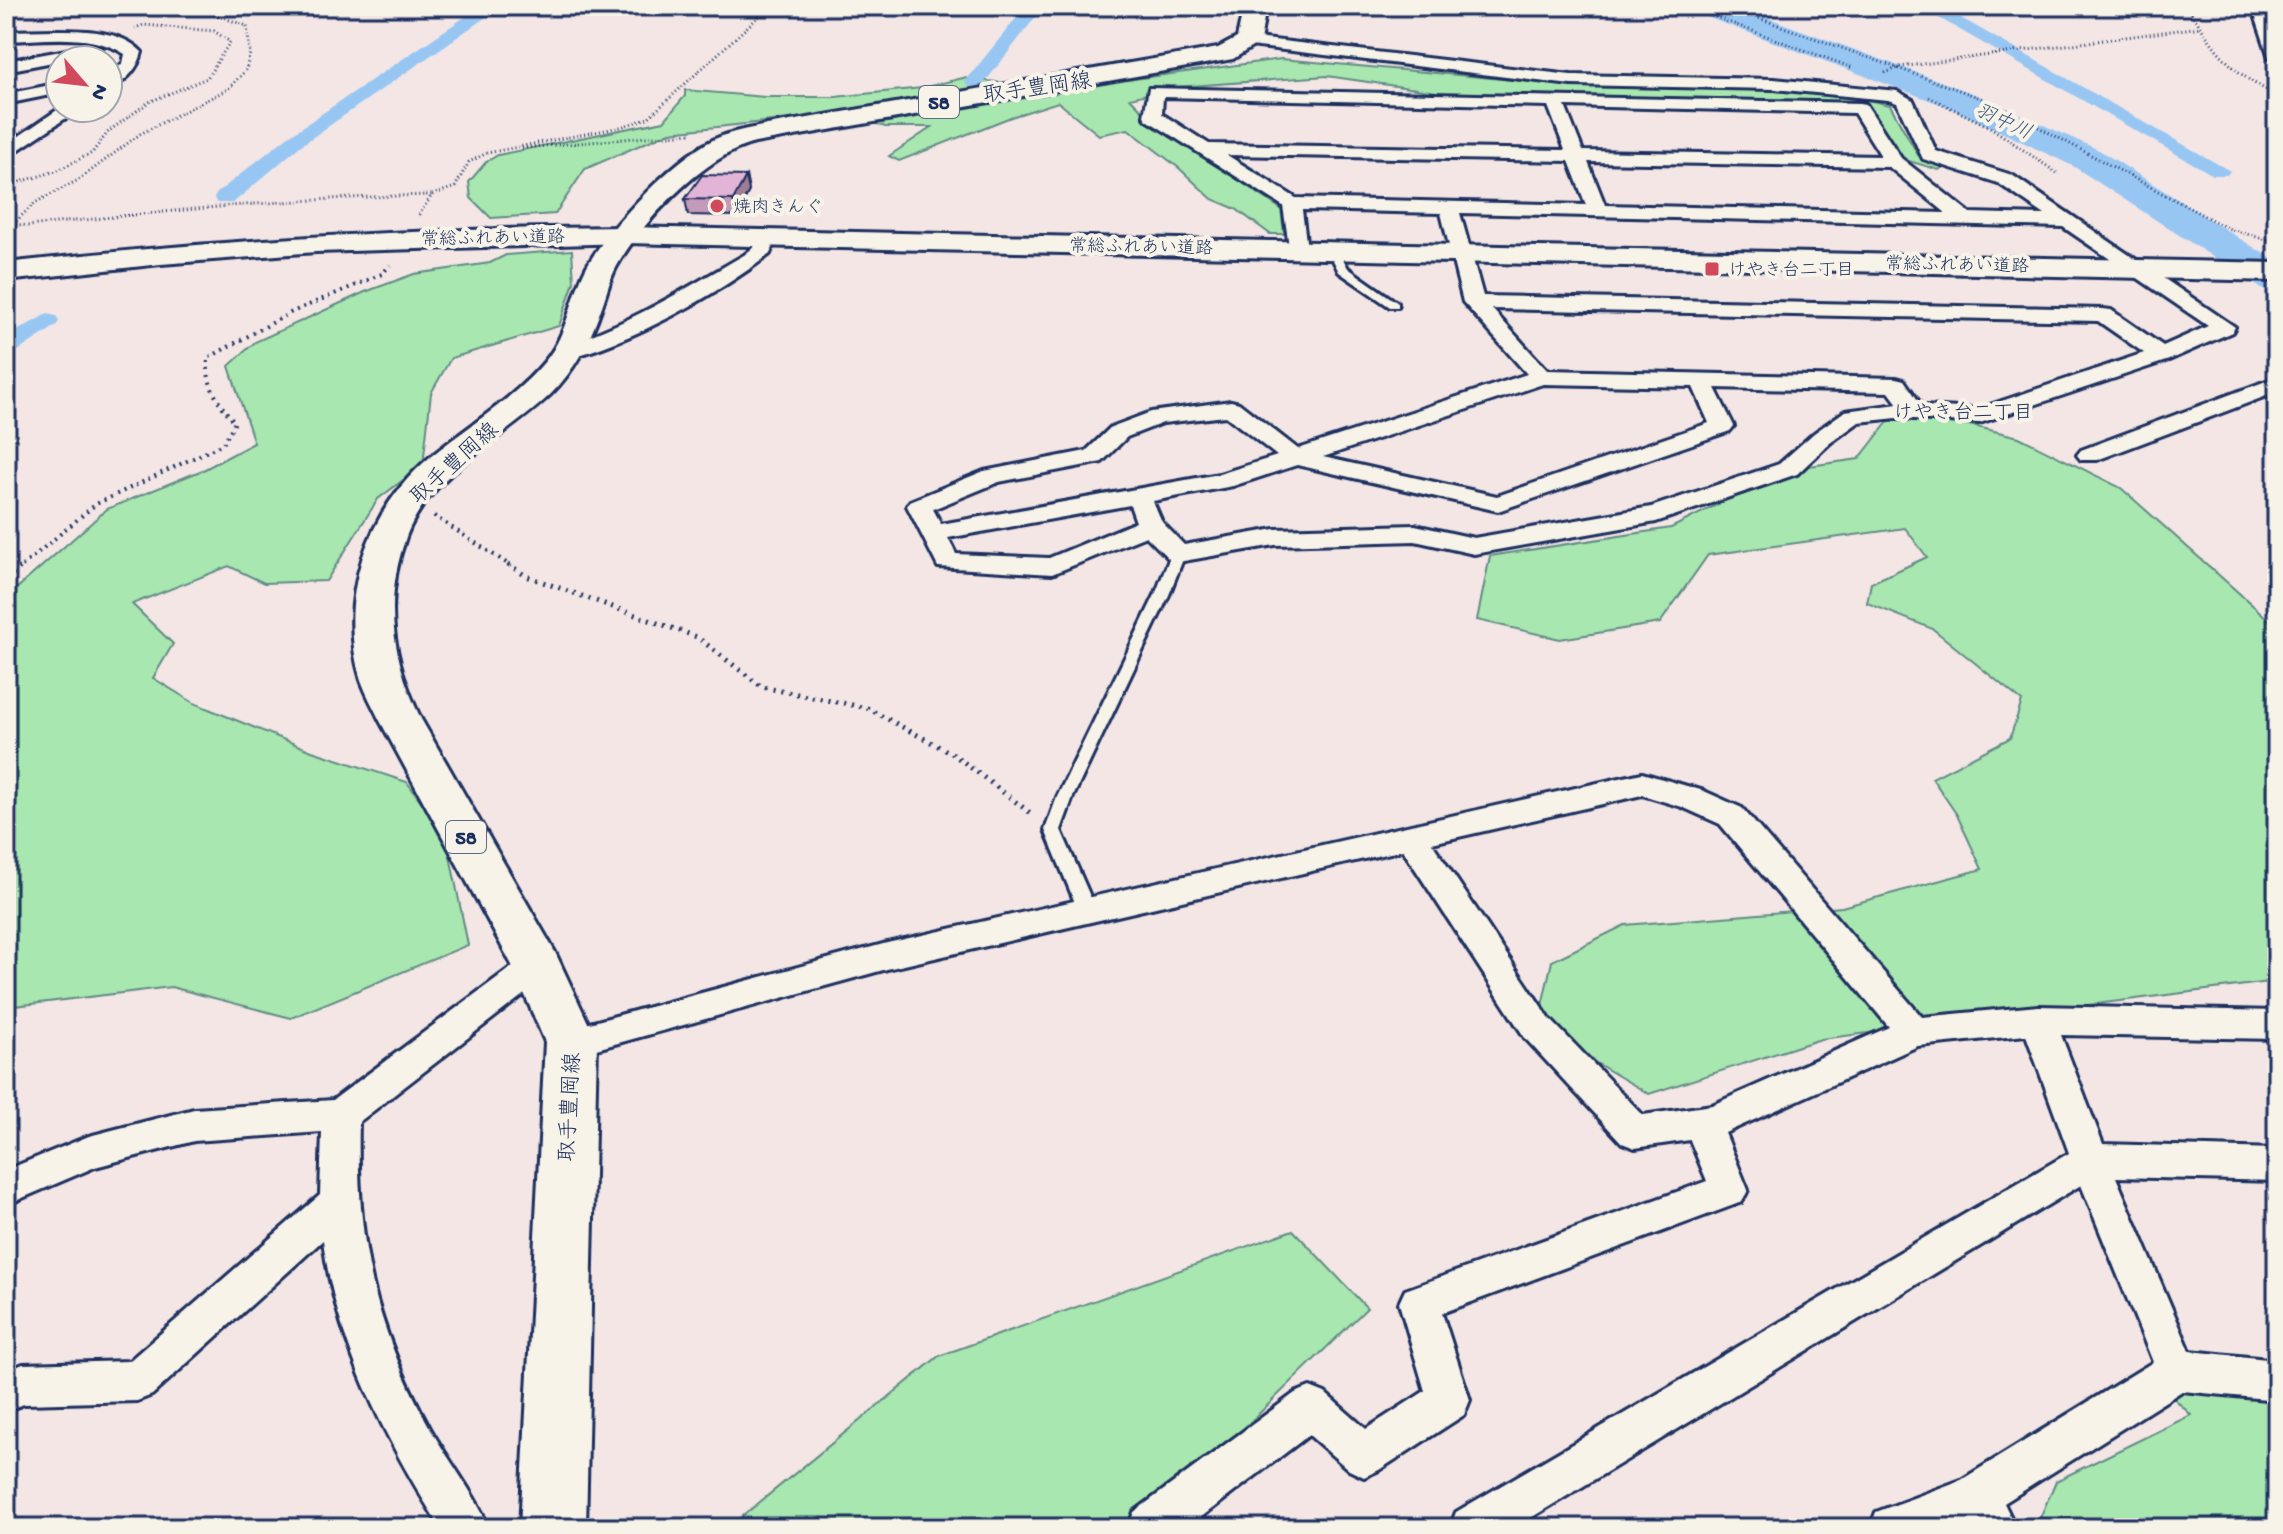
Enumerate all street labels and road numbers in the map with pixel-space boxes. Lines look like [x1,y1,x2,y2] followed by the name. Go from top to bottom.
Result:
[981,68,1094,110] street label: 取手豊岡線
[919,86,959,118] road number: 58
[421,227,565,251] street label: 常総ふれあい道路
[1069,236,1213,260] street label: 常総ふれあい道路
[1885,254,2029,278] street label: 常総ふれあい道路
[405,418,505,511] street label: 取手豊岡線
[446,821,486,853] road number: 58
[555,1052,588,1163] street label: 取手豊岡線

